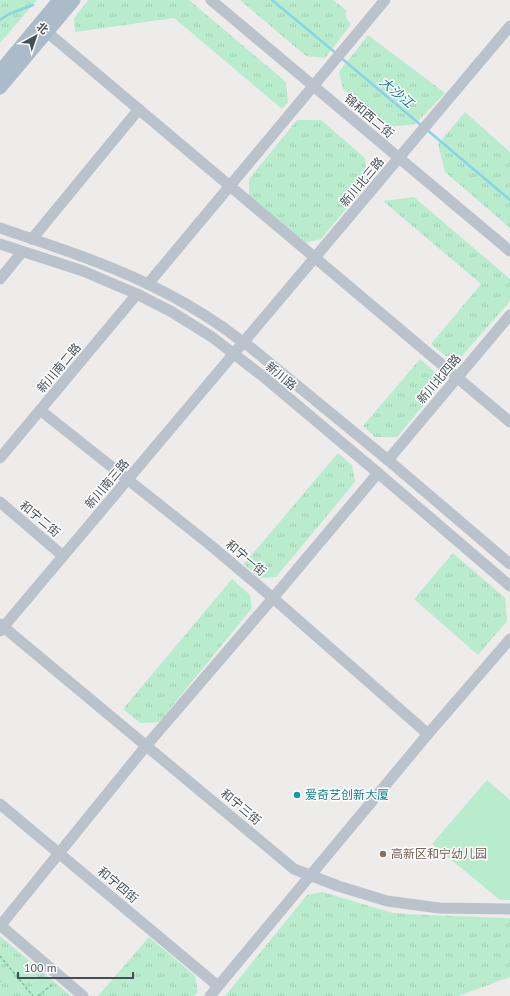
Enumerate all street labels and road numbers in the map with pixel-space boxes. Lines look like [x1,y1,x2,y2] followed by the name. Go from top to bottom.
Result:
[342,91,397,141] street label: 锦和西二街
[337,154,387,209] street label: 新川北三路
[34,340,84,395] street label: 新川南二路
[414,351,464,406] street label: 新川北四路
[263,358,300,393] street label: 新川路
[82,456,132,511] street label: 新川南三路
[17,497,64,540] street label: 和宁二街
[223,536,270,579] street label: 和宁一街
[218,785,265,828] street label: 和宁三街
[95,863,142,906] street label: 和宁四街

